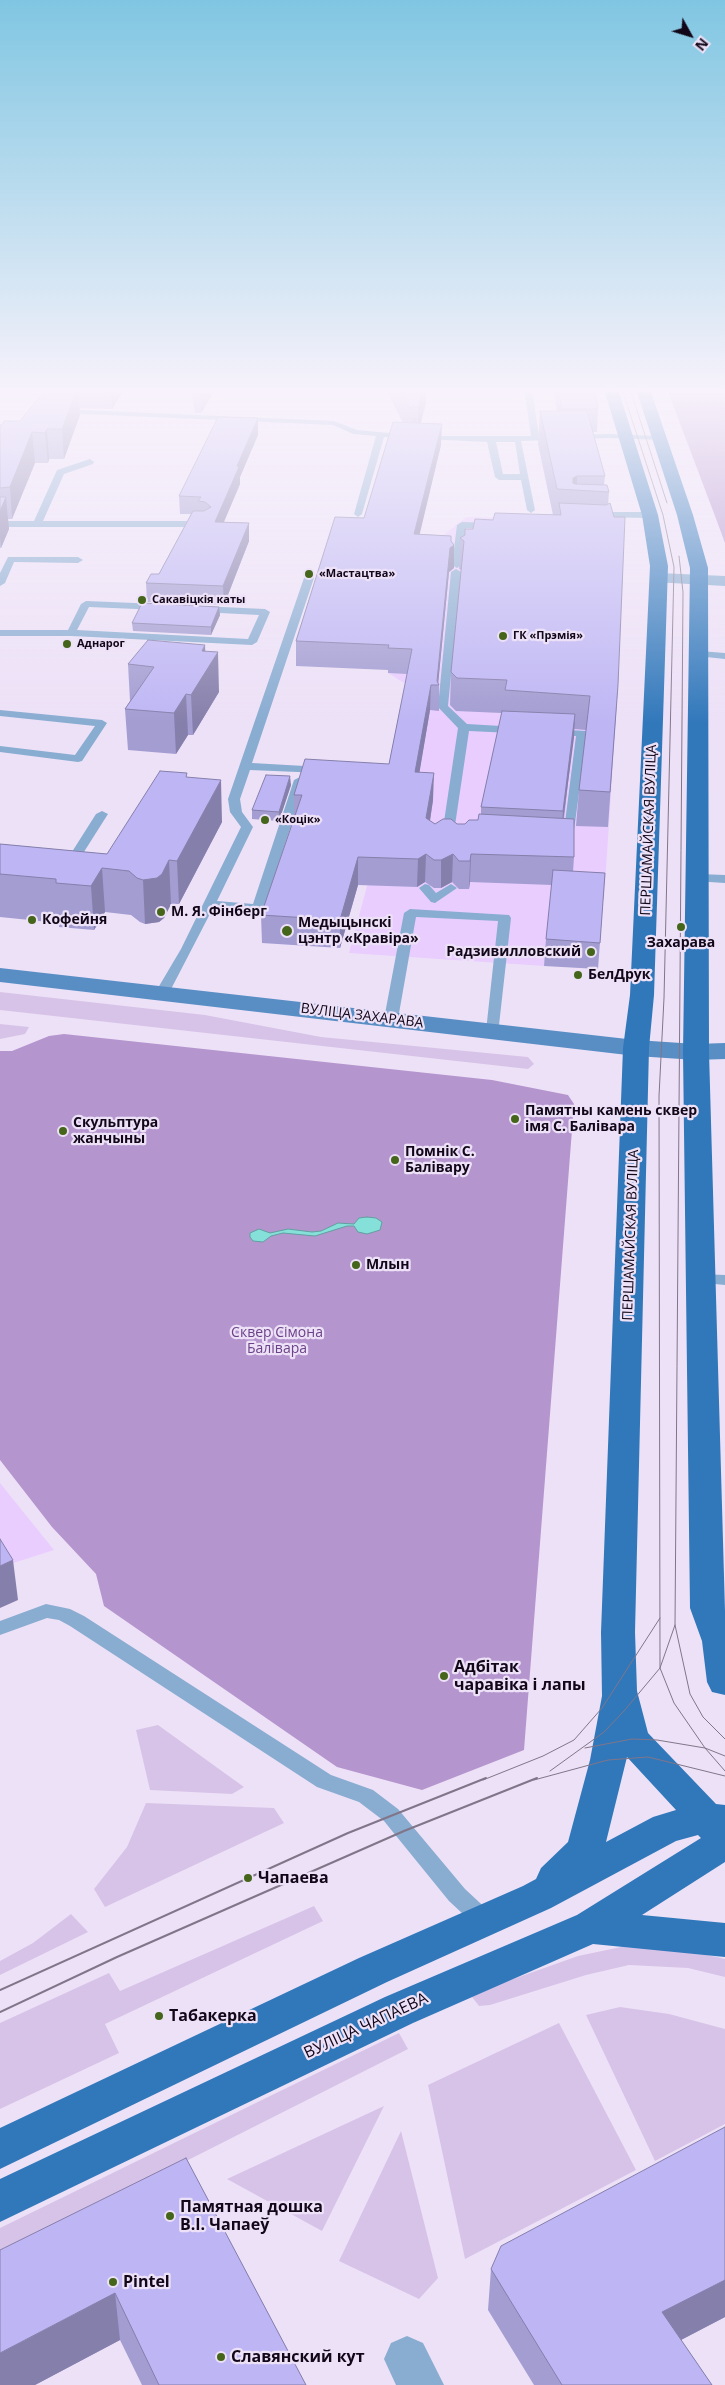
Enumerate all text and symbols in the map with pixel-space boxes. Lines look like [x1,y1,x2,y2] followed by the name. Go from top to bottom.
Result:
[665,10,715,60] north arrow
[691,34,713,55] text: N
[319,567,395,581] place label: «Мастацтва»
[303,568,315,580] marker: «Мастацтва»
[152,593,245,607] place label: Сакавіцкія каты
[136,594,148,606] marker: Сакавіцкія каты
[513,629,583,643] place label: ГК «Прэмія»
[497,630,509,642] marker: ГК «Прэмія»
[77,637,125,651] place label: Аднарог
[61,638,73,650] marker: Аднарог
[638,744,660,916] street label: ПЕРШАМАЙСКАЯ ВУЛІЦА
[275,813,320,827] place label: «Коцік»
[259,814,271,826] marker: «Коцік»
[171,904,267,920] place label: М. Я. Фінберг
[155,906,167,918] marker: М. Я. Фінберг
[42,912,107,928] place label: Кофейня
[26,914,38,926] marker: Кофейня
[298,915,419,948] place label: Медыцынскі цэнтр «Кравіра»
[675,921,687,933] marker: Захарава
[280,924,294,938] marker: Медыцынскі цэнтр «Кравіра»
[647,935,715,951] place label: Захарава
[446,944,581,960] place label: Радзивилловский
[585,946,597,958] marker: Радзивилловский
[588,967,650,983] place label: БелДрук
[572,969,584,981] marker: БелДрук
[300,1000,424,1032] street label: ВУЛІЦА ЗАХАРАВА
[525,1103,697,1136] place label: Памятны камень сквер імя С. Балівара
[509,1113,521,1125] marker: Памятны камень сквер імя С. Балівара
[73,1115,158,1148] place label: Скульптура жанчыны
[57,1125,69,1137] marker: Скульптура жанчыны
[405,1144,475,1176] place label: Помнік С. Балівару
[620,1149,642,1321] street label: ПЕРШАМАЙСКАЯ ВУЛІЦА
[389,1154,401,1166] marker: Помнік С. Балівару
[366,1257,409,1273] place label: Млын
[350,1259,362,1271] marker: Млын
[231,1325,323,1358] park label: Сквер Сімона Балівара
[454,1657,586,1695] place label: Адбітак чаравіка і лапы
[438,1670,450,1682] marker: Адбітак чаравіка і лапы
[258,1868,329,1888] place label: Чапаева
[242,1872,254,1884] marker: Чапаева
[301,1989,431,2063] street label: ВУЛІЦА ЧАПАЕВА
[169,2006,257,2026] place label: Табакерка
[153,2010,165,2022] marker: Табакерка
[180,2197,323,2235] place label: Памятная дошка В.І. Чапаеў
[164,2210,176,2222] marker: Памятная дошка В.І. Чапаеў
[123,2272,170,2292] place label: Pintel
[107,2276,119,2288] marker: Pintel
[231,2347,365,2367] place label: Славянский кут
[215,2351,227,2363] marker: Славянский кут

